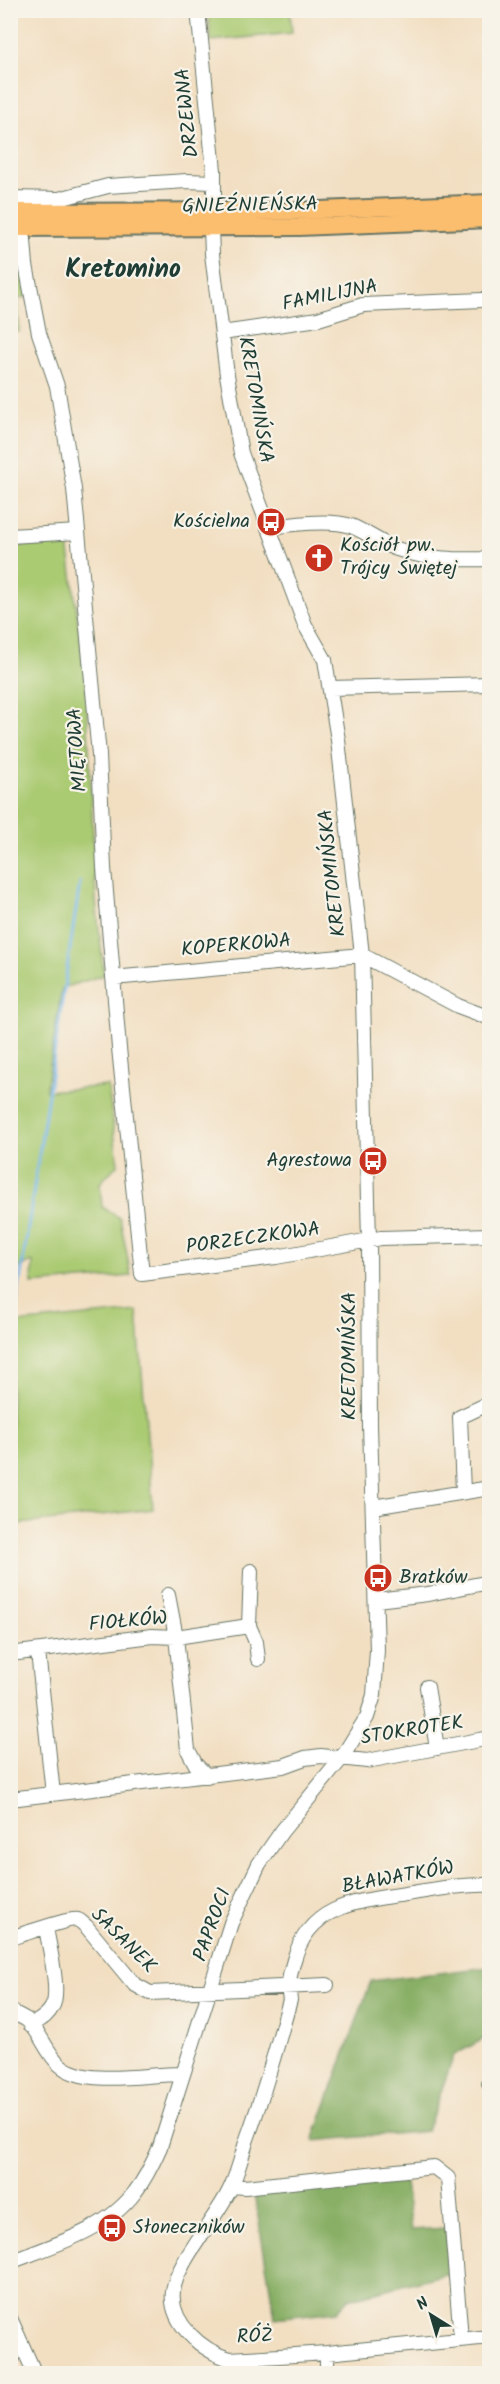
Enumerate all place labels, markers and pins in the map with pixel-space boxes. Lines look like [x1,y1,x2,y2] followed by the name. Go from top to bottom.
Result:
[173,506,250,538] place label: Kościelna
[255,506,287,538] bus stop icon: Kościelna
[340,530,458,585] place label: Kościół pw. Trójcy Świętej
[303,542,335,574] church icon: Kościół pw. Trójcy Świętej
[267,1145,352,1177] place label: Agrestowa
[357,1145,389,1177] bus stop icon: Agrestowa
[362,1562,394,1594] bus stop icon: Bratków
[399,1562,468,1594] place label: Bratków
[96,2212,128,2244] bus stop icon: Słoneczników
[133,2212,245,2244] place label: Słoneczników

